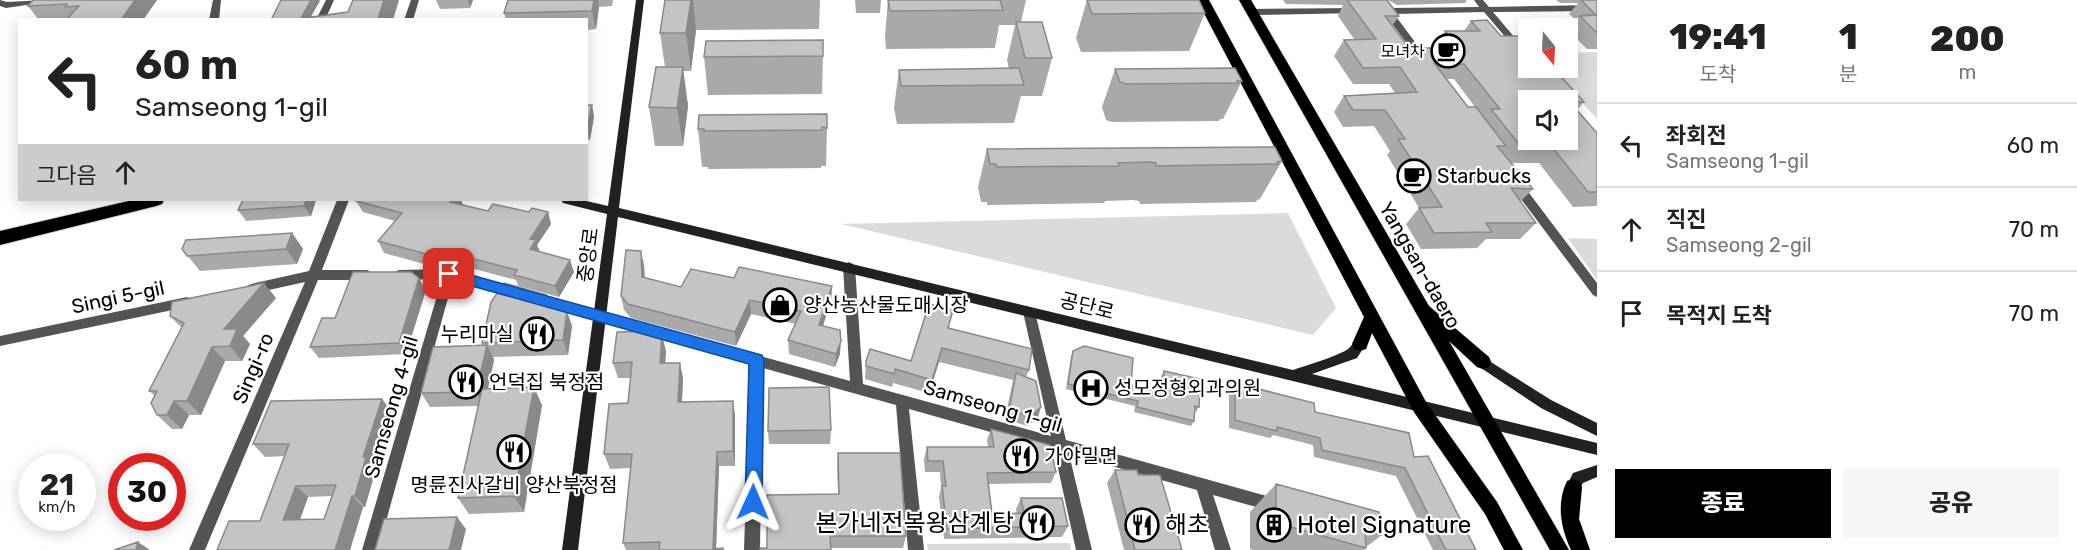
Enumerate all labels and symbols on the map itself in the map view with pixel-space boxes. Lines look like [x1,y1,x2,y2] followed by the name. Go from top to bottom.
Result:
[1518,18,1578,78] north arrow
[1430,33,1466,69] cafe icon: 모녀차
[1381,42,1425,61] place label: 모녀차
[1396,158,1432,194] cafe icon: Starbucks
[1437,164,1531,188] place label: Starbucks
[1374,197,1466,333] street label: Yangsan-daero
[573,226,603,284] street label: 중앙로
[423,248,474,299] pin
[69,275,167,319] street label: Singi 5-gil
[762,287,798,323] shop icon: 양산농산물도매시장
[1057,288,1117,324] street label: 공단로
[803,293,969,317] place label: 양산농산물도매시장
[519,316,555,352] restaurant icon: 누리마실
[440,322,514,346] place label: 누리마실
[227,329,279,407] street label: Singi-ro
[359,333,423,481] street label: Samseong 4-gil
[448,364,484,400] restaurant icon: 언덕집 북정점
[489,370,604,394] place label: 언덕집 북정점
[1073,370,1109,406] hospital icon: 성모정형외과의원
[921,375,1065,437] street label: Samseong 1-gil
[1114,376,1261,400] place label: 성모정형외과의원
[496,434,532,470] restaurant icon: 명륜진사갈비 양산북정점
[1003,438,1039,474] restaurant icon: 가야밀면
[1044,444,1118,468] place label: 가야밀면
[108,453,186,531] speed limit sign: 30
[721,470,785,534] position arrow
[410,473,618,497] place label: 명륜진사갈비 양산북정점
[1019,505,1055,541] restaurant icon: 본가네전복왕삼계탕
[1124,507,1160,543] restaurant icon: 해초
[1256,507,1292,543] building icon: Hotel Signature
[815,509,1014,537] place label: 본가네전복왕삼계탕
[1165,511,1209,539] place label: 해초
[1297,511,1471,539] place label: Hotel Signature

